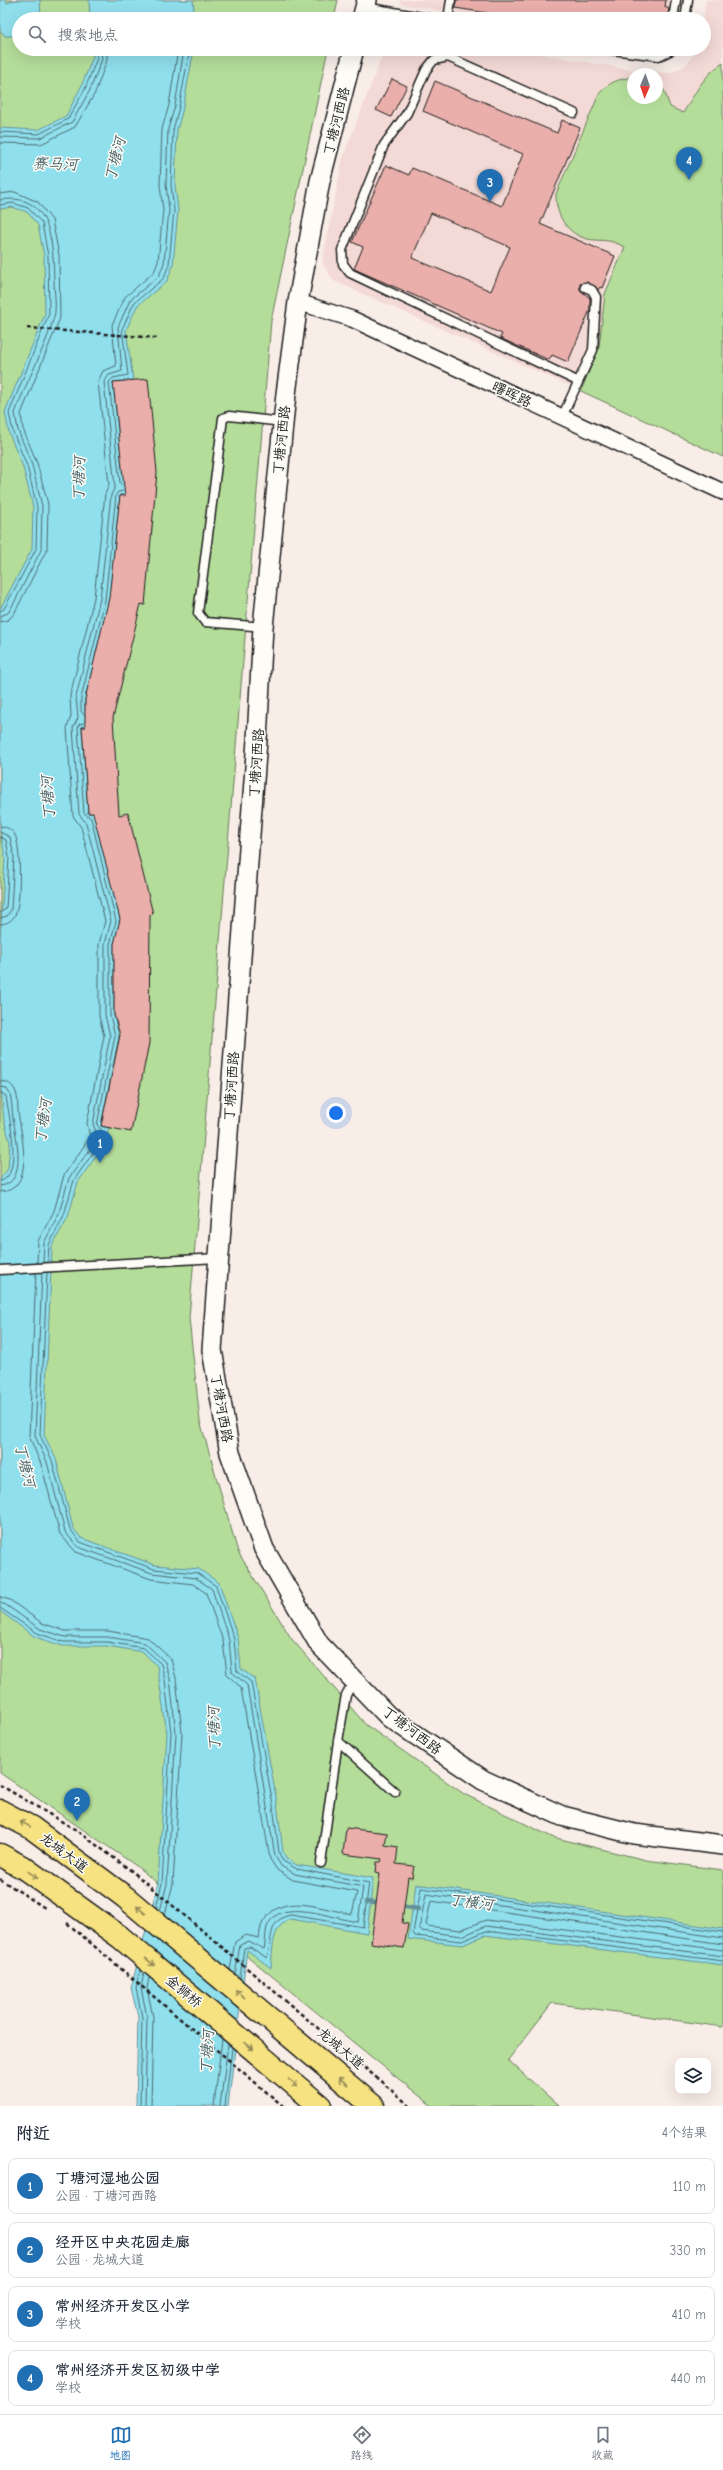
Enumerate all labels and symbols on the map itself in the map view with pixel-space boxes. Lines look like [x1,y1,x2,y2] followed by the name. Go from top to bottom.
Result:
[627,68,663,104] north arrow
[320,85,353,157] street label: 丁塘河西路
[101,132,130,183] water label: 丁塘河
[676,147,702,180] pin: 4
[32,155,81,173] water label: 赛马河
[477,169,503,202] pin: 3
[489,378,534,411] street label: 曙晖路
[269,404,294,476] street label: 丁塘河西路
[70,453,88,502] water label: 丁塘河
[246,728,267,799] street label: 丁塘河西路
[37,772,59,821] water label: 丁塘河
[221,1051,242,1122] street label: 丁塘河西路
[31,1095,55,1145] water label: 丁塘河
[326,1103,346,1123] your location
[87,1130,113,1163] pin: 1
[207,1372,236,1444] street label: 丁塘河西路
[11,1441,40,1492] water label: 丁塘河
[204,1703,224,1752] water label: 丁塘河
[379,1703,445,1758] street label: 丁塘河西路
[64,1788,90,1821] pin: 2
[19,1820,31,1828] one-way arrow
[36,1829,91,1876] street label: 龙城大道
[28,1871,39,1879] one-way arrow
[448,1890,497,1914] water label: 丁横河
[136,1906,146,1915] one-way arrow
[145,1958,155,1967] one-way arrow
[162,1971,205,2011] street label: 金狮桥
[235,1990,246,1999] one-way arrow
[314,2024,368,2073] street label: 龙城大道
[197,2026,217,2075] water label: 丁塘河
[244,2042,255,2051] one-way arrow
[338,2076,349,2085] one-way arrow
[288,2079,299,2088] one-way arrow

